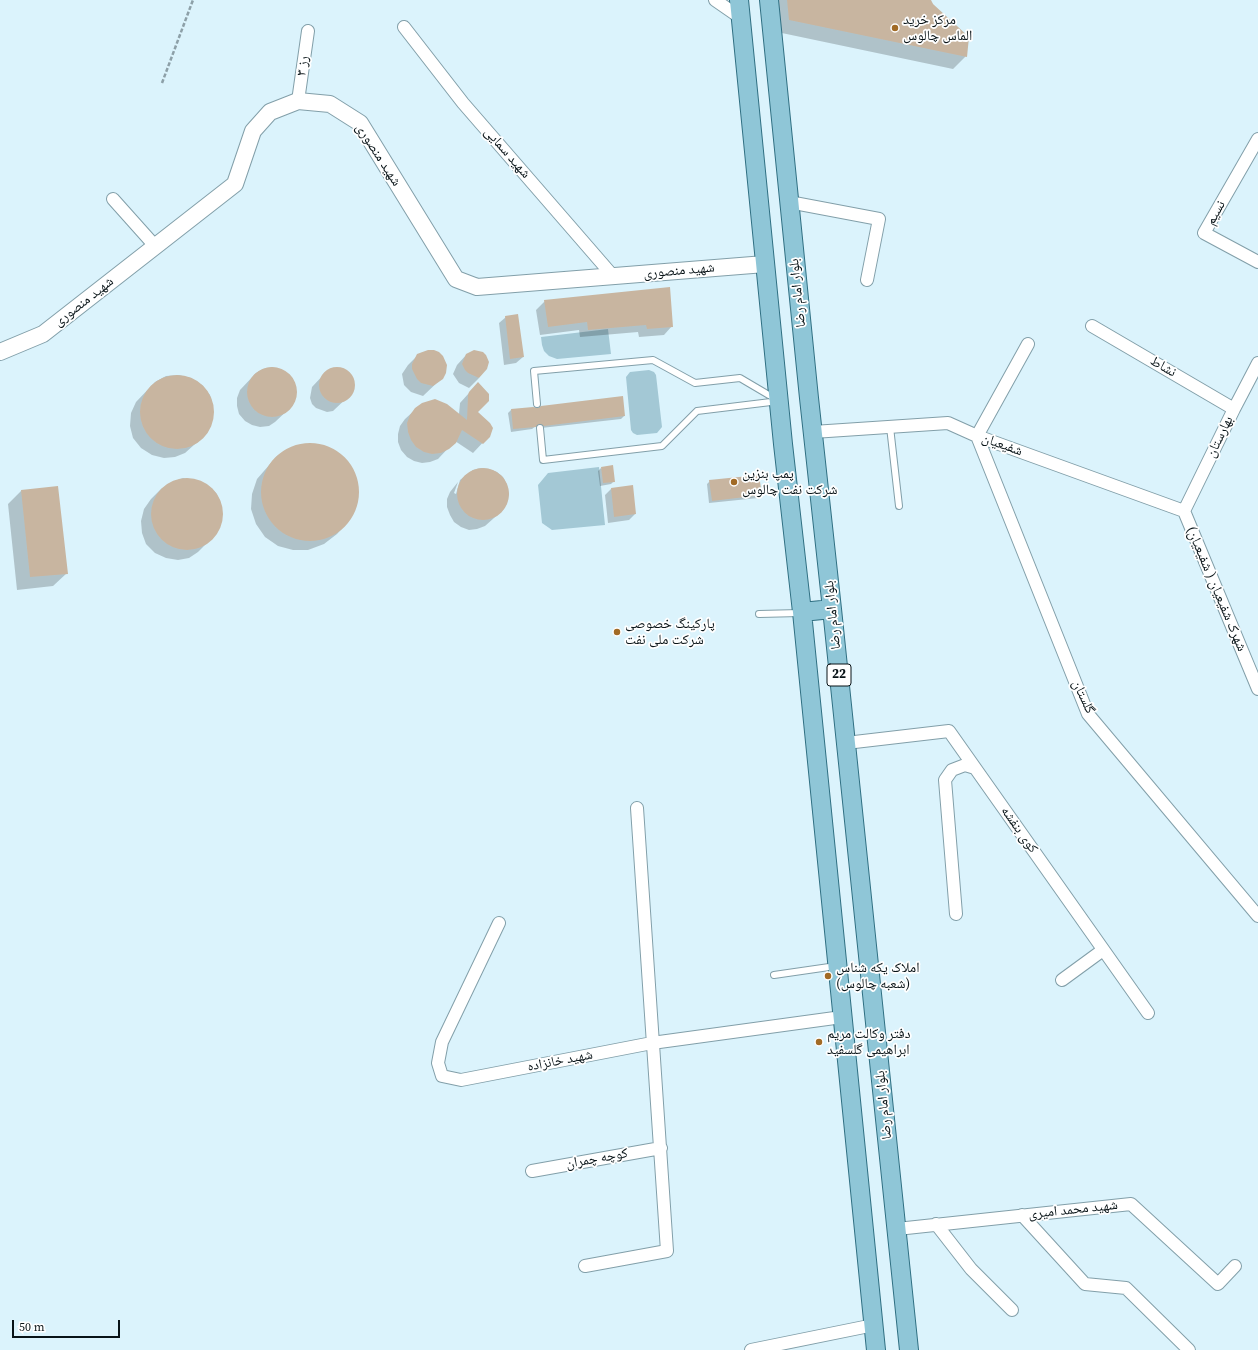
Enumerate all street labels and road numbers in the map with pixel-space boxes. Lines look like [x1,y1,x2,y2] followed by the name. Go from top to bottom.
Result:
[293,55,313,77] street label: رز ۳
[351,120,405,190] street label: شهید منصوری
[480,124,534,182] street label: شهید سمایی
[1202,198,1230,228] street label: نسیم
[786,258,810,328] street label: بلوار امام رضا
[643,260,715,282] street label: شهید منصوری
[51,273,117,331] street label: شهید منصوری
[1147,353,1179,381] street label: نشاط
[1203,413,1237,461] street label: بهارستان
[979,430,1025,460] street label: شفیعیان
[1182,524,1250,654] street label: شهرک شفیعیان ( شفیعیان)
[821,580,845,650] street label: بلوار امام رضا
[827,664,851,686] road number: 22
[1068,677,1098,717] street label: گلستان
[997,803,1041,857] street label: کوی بنفشه
[526,1046,594,1076] street label: شهید خانزاده
[872,1070,896,1140] street label: بلوار امام رضا
[565,1145,629,1173] street label: کوچه چمران
[1027,1197,1119,1223] street label: شهید محمد امیری

